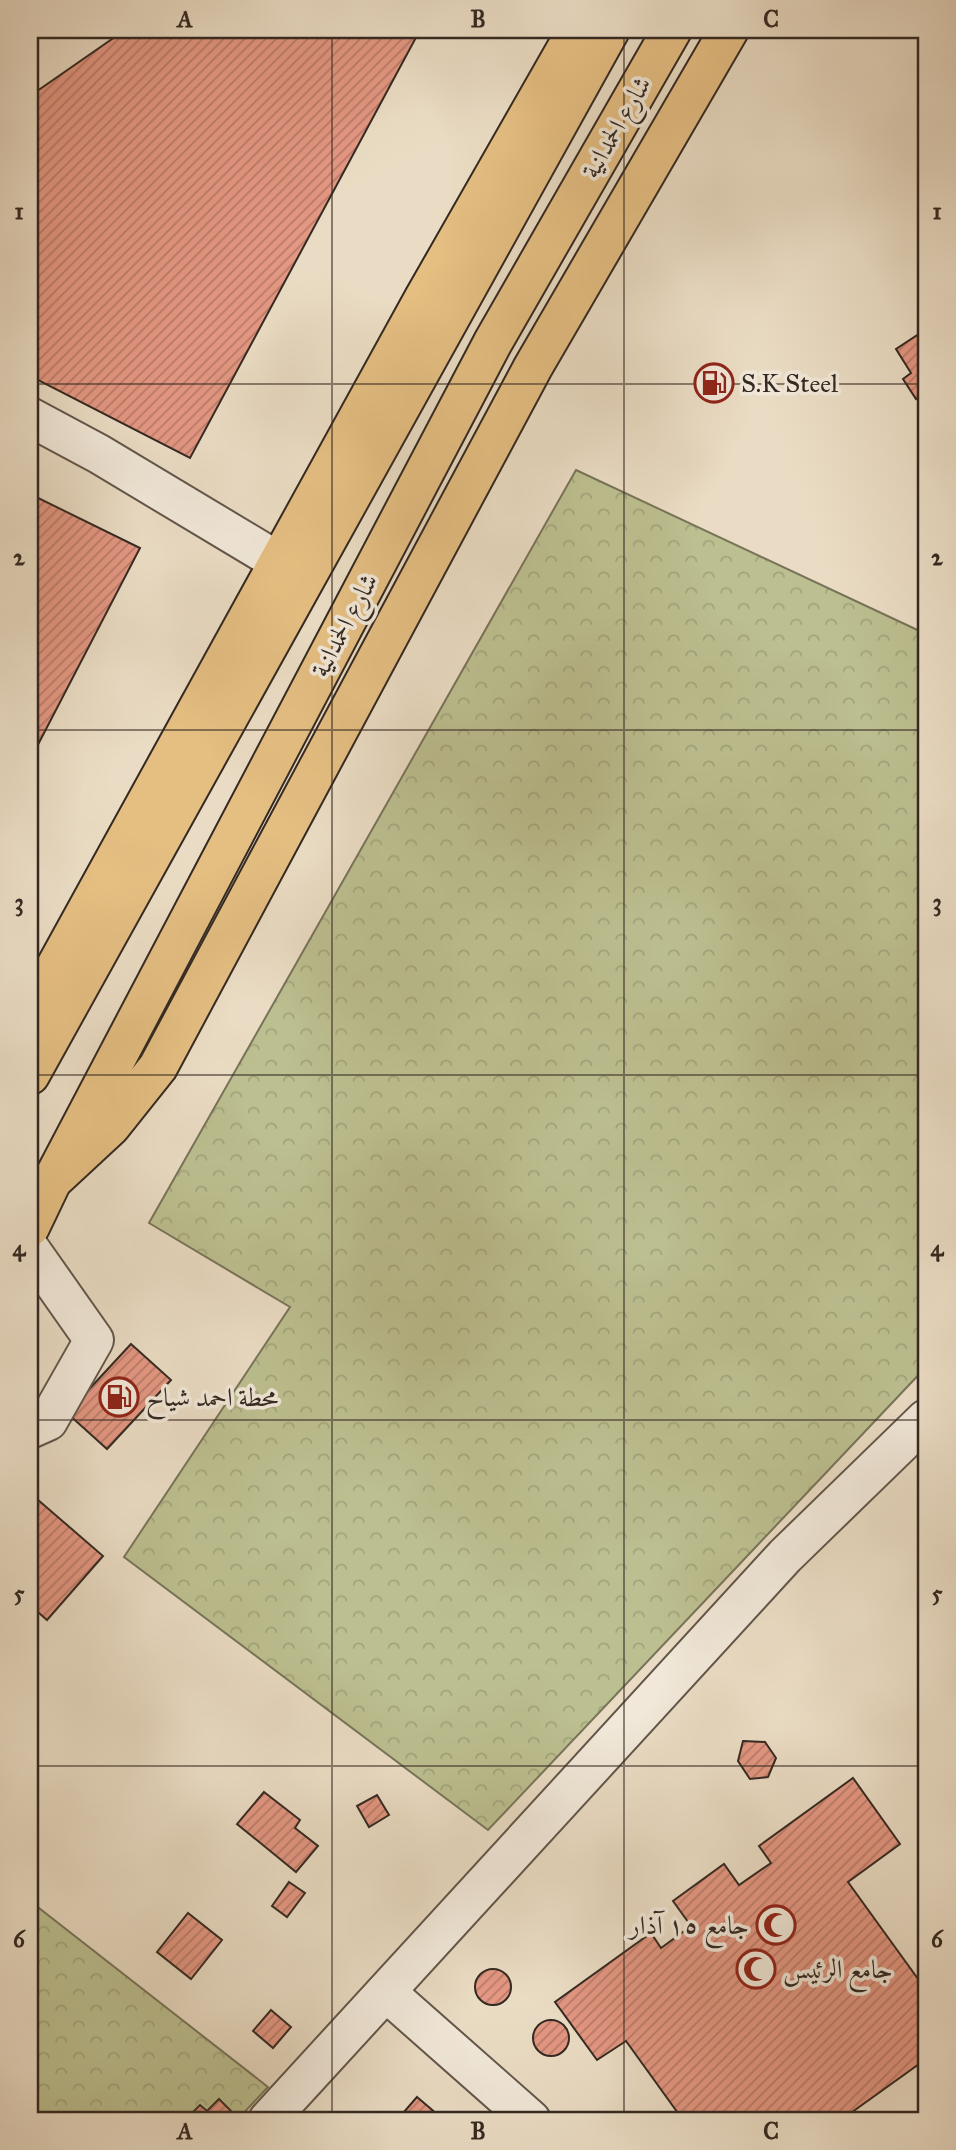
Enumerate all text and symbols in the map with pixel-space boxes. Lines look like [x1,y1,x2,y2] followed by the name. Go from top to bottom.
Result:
[175,5,193,33] text: A
[470,5,486,33] text: B
[763,5,779,33] text: C
[574,70,663,187] street label: شارع الحمدانية
[14,197,24,225] text: 1
[932,197,942,225] text: 1
[693,362,735,404] fuel station icon: S.K Steel
[741,367,838,399] place label: S.K Steel
[13,543,25,571] text: 2
[931,543,943,571] text: 2
[303,568,390,685] street label: شارع الحمدانية
[14,888,24,917] text: 3
[932,888,942,917] text: 3
[13,1234,27,1262] text: 4
[931,1234,945,1262] text: 4
[98,1376,140,1418] fuel station icon: محطة احمد شياح
[146,1381,278,1421] place label: محطة احمد شياح
[14,1579,25,1607] text: 5
[932,1579,943,1607] text: 5
[755,1904,797,1946] mosque icon: جامع ١٥ آذار
[626,1909,749,1949] place label: جامع ١٥ آذار
[13,1925,26,1953] text: 6
[931,1925,944,1953] text: 6
[735,1948,777,1990] mosque icon: جامع الرئيس
[783,1953,893,1993] place label: جامع الرئيس
[175,2117,193,2145] text: A
[470,2117,486,2145] text: B
[763,2117,779,2145] text: C

